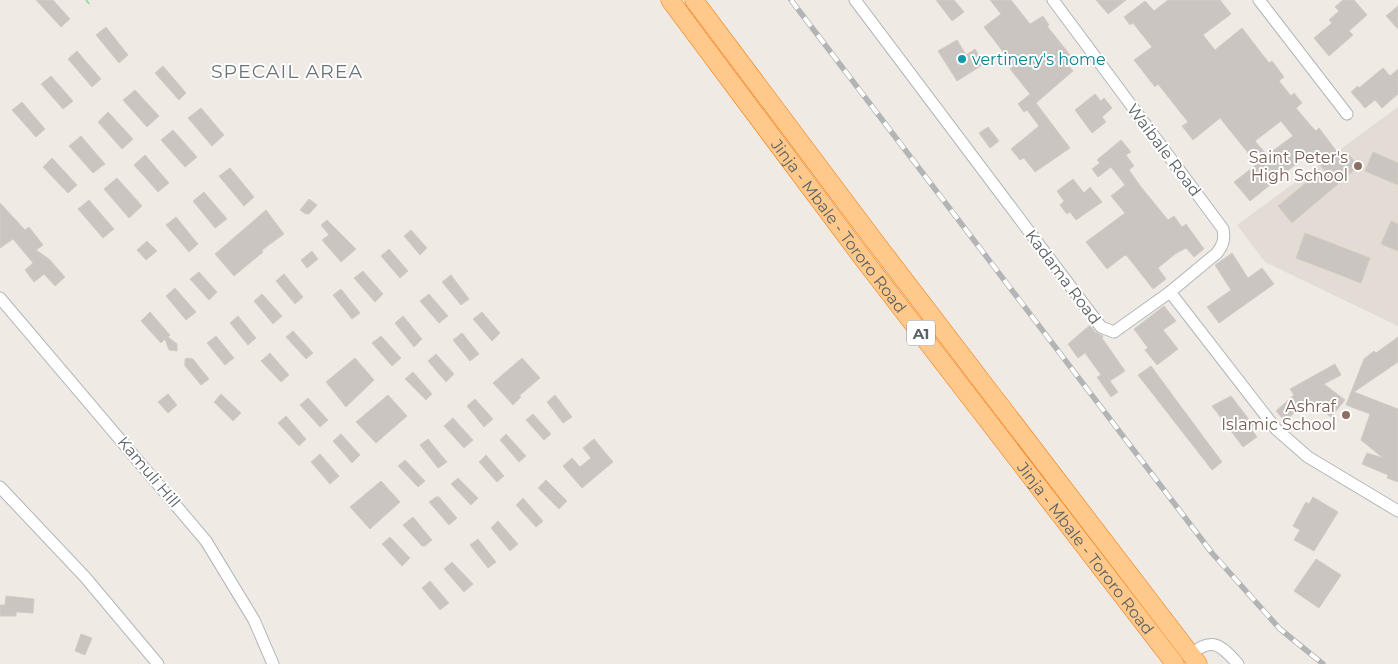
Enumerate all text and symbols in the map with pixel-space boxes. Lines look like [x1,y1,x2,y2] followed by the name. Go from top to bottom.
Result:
[972,50,1106,69] place label: vertinery's home
[956,53,968,65] marker: vertinery's home
[211,60,363,83] district label: SPECAIL AREA
[1123,100,1205,200] street label: Waibale Road
[767,134,911,316] street label: Jinja - Mbale - Tororo Road
[1249,148,1348,185] place label: Saint Peter's High School
[1352,160,1364,172] marker: Saint Peter's High School
[1021,226,1105,328] street label: Kadama Road
[907,320,935,346] road number: A1
[1221,397,1337,434] place label: Ashraf Islamic School
[1340,409,1352,421] marker: Ashraf Islamic School
[114,433,184,511] street label: Kamuli Hill
[1013,457,1158,638] street label: Jinja - Mbale - Tororo Road

